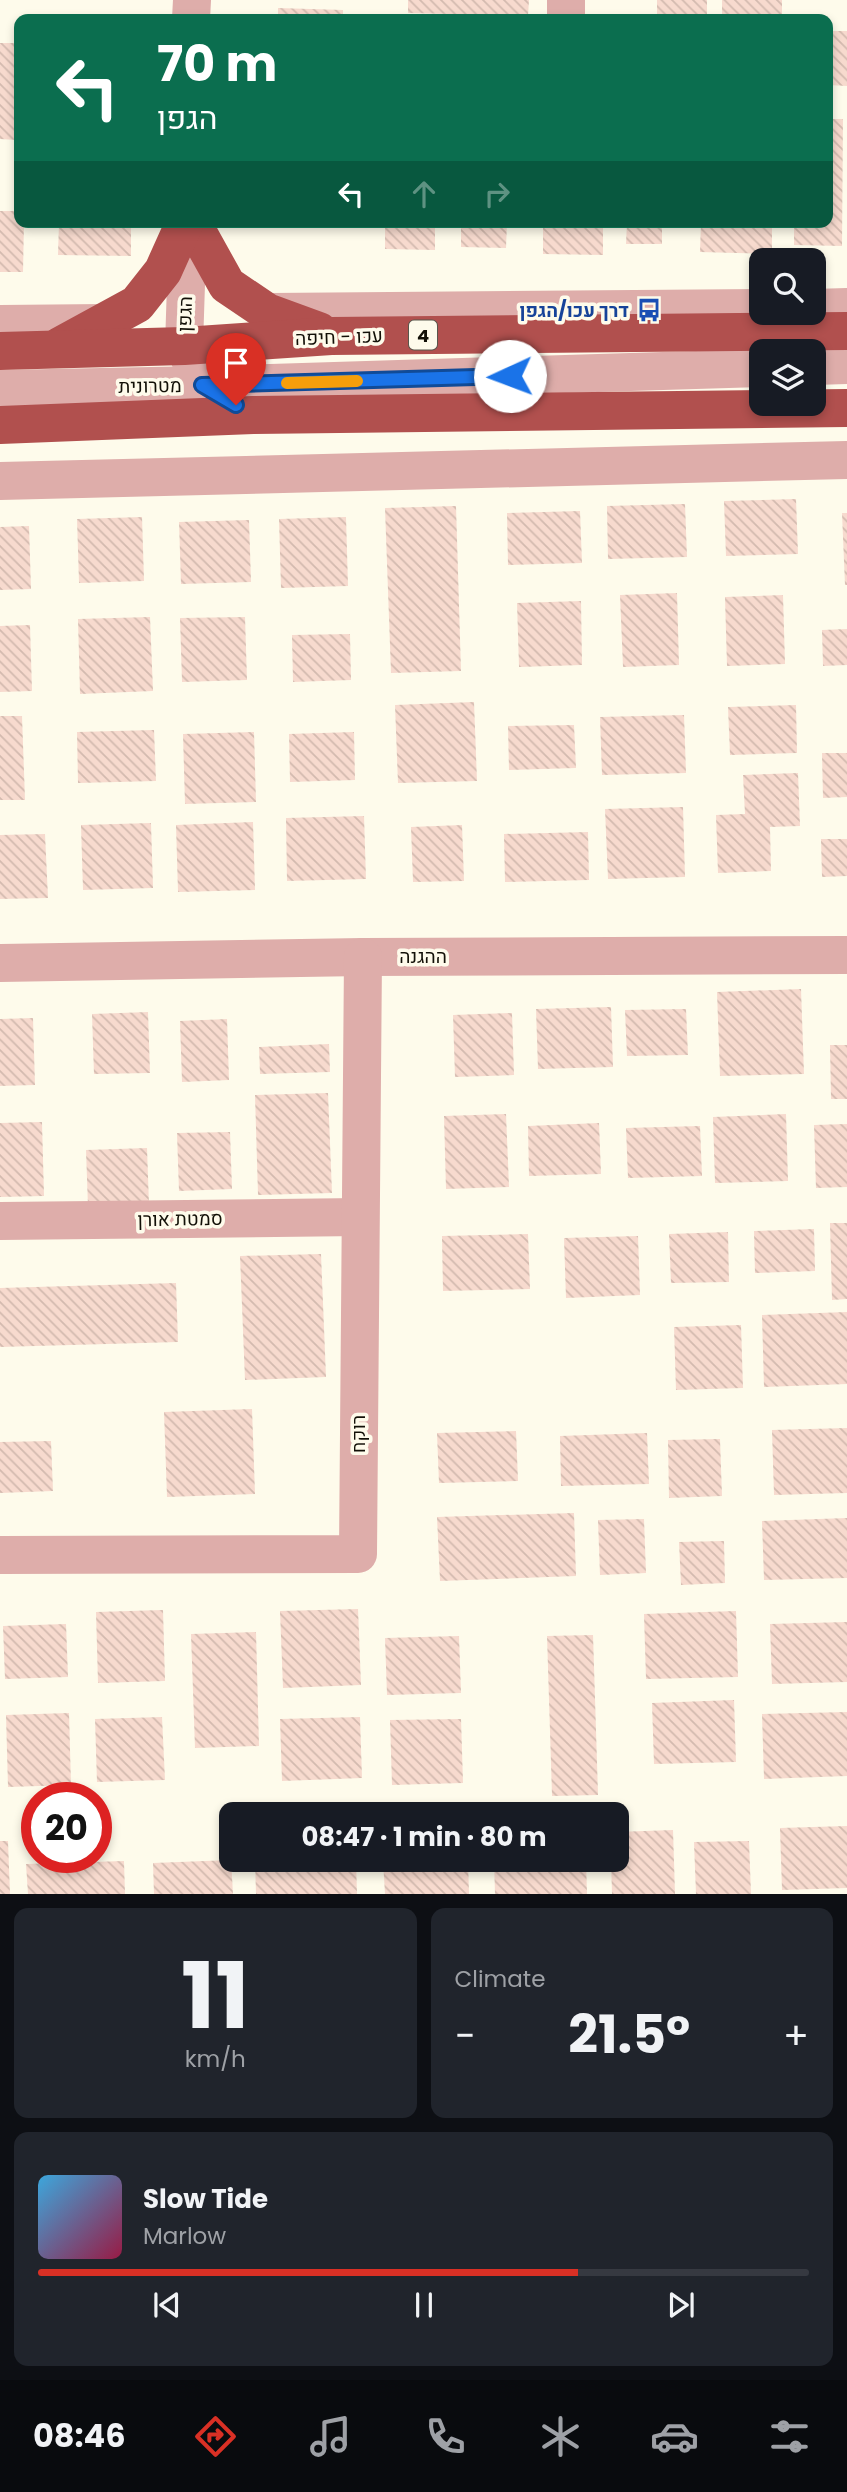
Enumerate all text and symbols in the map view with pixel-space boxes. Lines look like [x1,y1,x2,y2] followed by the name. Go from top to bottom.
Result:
[157,30,277,98] text: 70 m
[42,42,133,133] icon: left
[157,95,217,140] text: הגפן
[332,175,370,213] icon: left
[405,175,443,213] icon: ahead
[478,175,516,213] icon: right
[749,248,826,416] map controls
[749,248,826,325] button: search
[171,296,199,332] street label: הגפן
[635,296,663,324] bus stop icon: דרך עכו/הגפן
[519,297,629,324] place label: דרך עכו/הגפן
[409,320,437,349] road number: 4
[295,322,383,352] street label: עכו - חיפה
[206,333,266,405] pin
[473,339,547,413] position arrow
[749,339,826,416] button: layers
[217,344,255,382] icon: arrive
[118,372,182,400] street label: מטרונית
[399,943,447,970] street label: ההגנה
[137,1205,223,1233] street label: סמטת אורן
[345,1415,372,1453] street label: רוקח
[21,1782,112,1873] speed limit sign: 20
[301,1819,547,1855] text: 08:47 · 1 min · 80 m
[181,1932,249,2060] text: 11
[455,1963,545,1995] text: Climate
[568,1998,690,2071] text: 21.5°
[455,2009,475,2062] text: −
[783,2009,809,2062] text: +
[185,2043,246,2075] text: km/h
[143,2181,268,2217] text: Slow Tide
[143,2220,226,2252] text: Marlow
[148,2286,186,2324] icon: previous
[405,2286,443,2324] icon: pause
[662,2286,700,2324] icon: next
[191,2412,240,2461] icon: directions
[306,2412,355,2461] icon: music
[421,2412,470,2461] icon: phone
[536,2412,585,2461] icon: climate
[650,2412,699,2461] icon: car
[765,2412,814,2461] icon: filters
[33,2413,126,2458] text: 08:46

